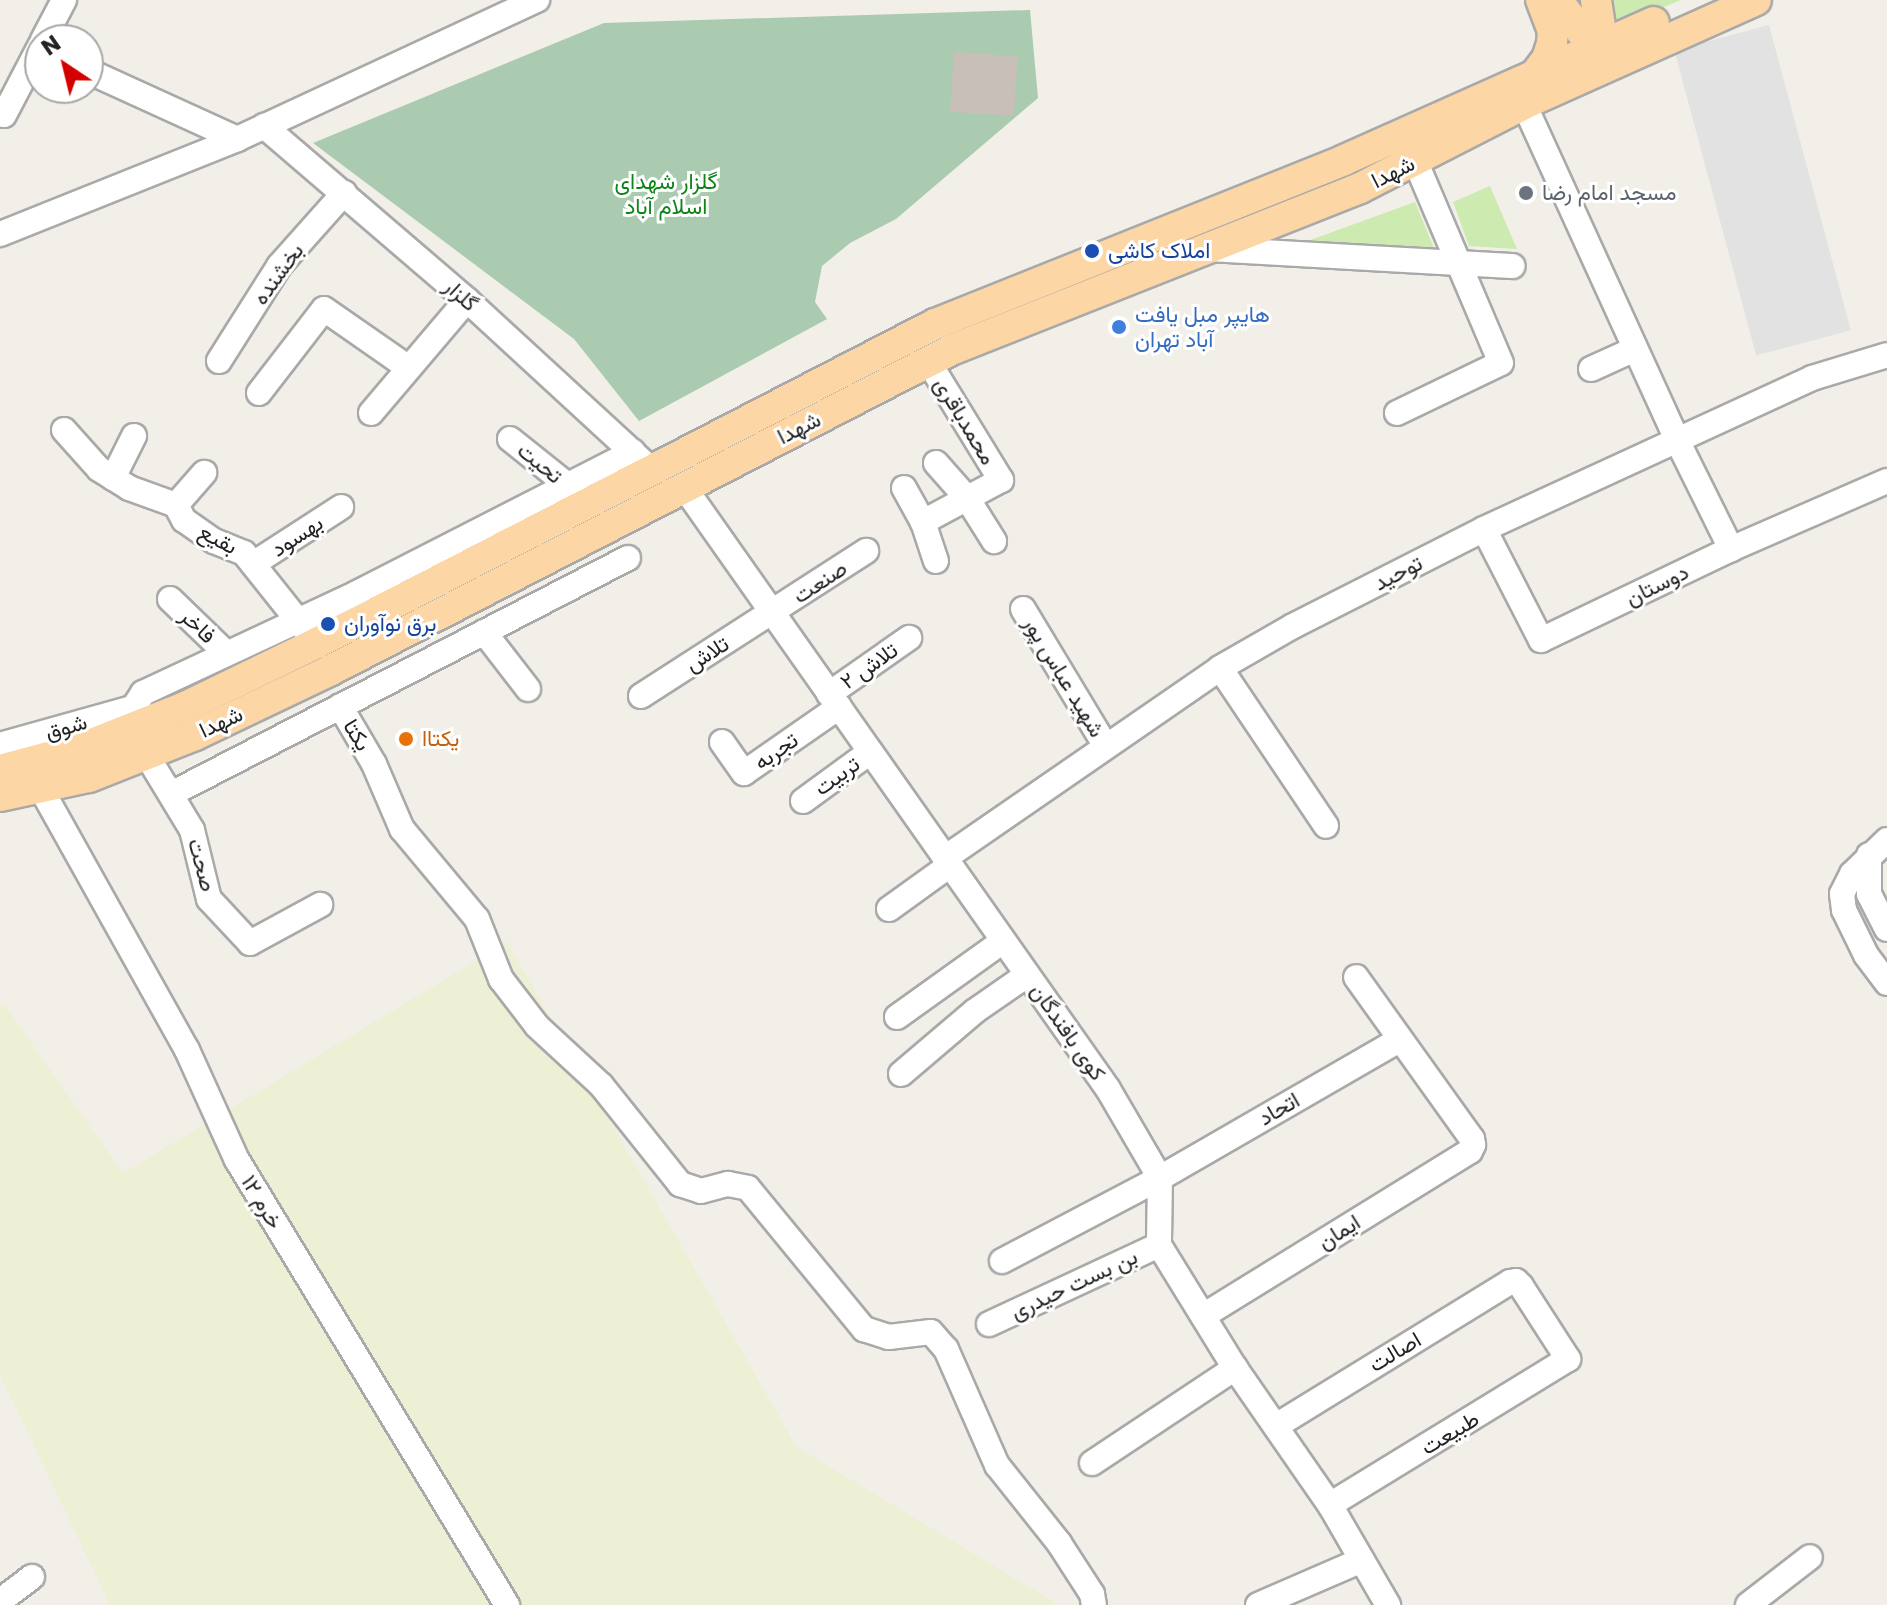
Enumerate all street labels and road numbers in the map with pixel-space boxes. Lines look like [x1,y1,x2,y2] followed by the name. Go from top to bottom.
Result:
[1367,150,1419,194] street label: شهدا
[247,238,309,310] street label: بخشنده
[439,273,483,317] street label: گلزار
[929,372,1001,470] street label: محمدباقری
[773,406,825,450] street label: شهدا
[512,437,568,489] street label: تحیت
[266,510,328,562] street label: بهسود
[194,518,242,560] street label: بقیع
[1369,550,1427,596] street label: توحید
[788,555,852,609] street label: صنعت
[1621,559,1693,611] street label: دوستان
[175,603,221,649] street label: فاخر
[1018,612,1110,742] street label: شهید عباس پور
[680,630,734,678] street label: تلاش
[835,637,903,695] street label: تلاش ۲
[195,701,247,743] street label: شهدا
[42,708,90,746] street label: شوق
[337,714,377,756] street label: یکتا
[749,727,803,775] street label: تجربه
[809,751,865,801] street label: تربیت
[182,836,222,894] street label: صحت
[1025,978,1111,1086] street label: کوی بافندگان
[1254,1087,1304,1131] street label: اتحاد
[236,1170,288,1234] street label: خرم ۱۲
[1313,1209,1365,1255] street label: ایمان
[1006,1243,1142,1325] street label: بن بست حیدری
[1364,1326,1426,1378] street label: اصالت
[1416,1405,1484,1461] street label: طبیعت

